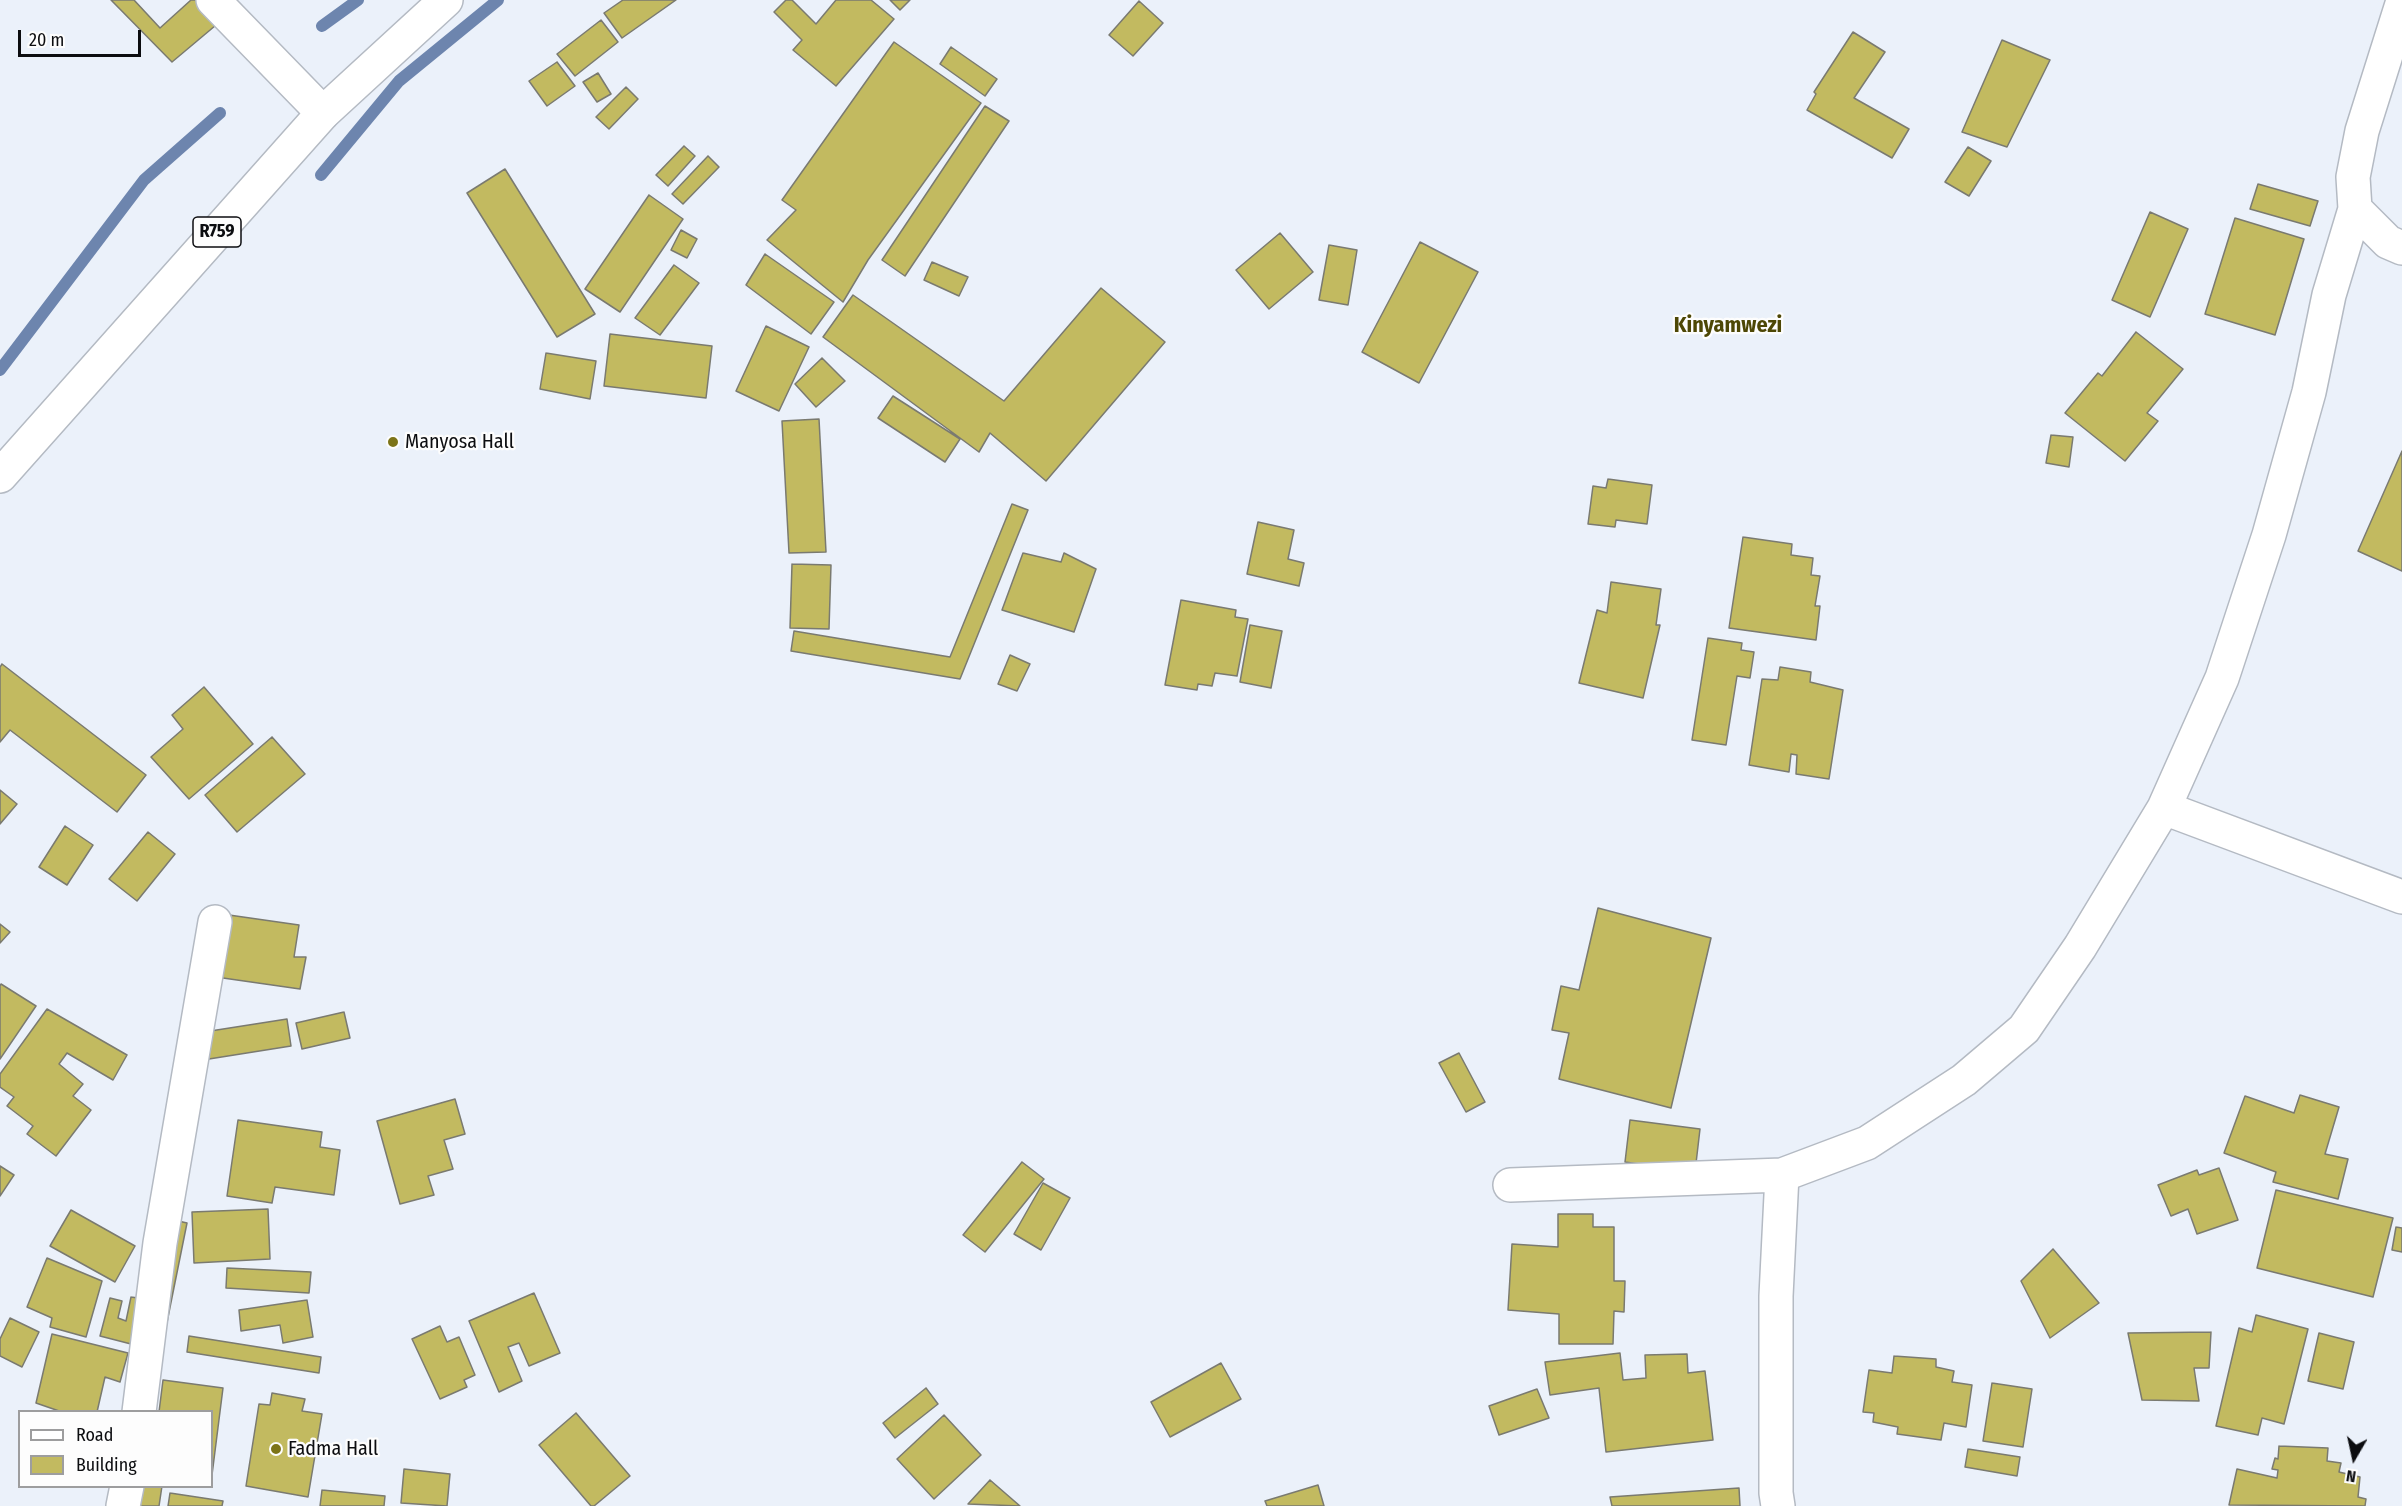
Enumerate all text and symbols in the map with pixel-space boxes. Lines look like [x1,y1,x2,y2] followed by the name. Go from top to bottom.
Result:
[21,18,144,56] scale bar
[29,29,64,51] text: 20 m
[193,217,241,247] road number: R759
[1674,313,1782,339] district label: Kinyamwezi
[405,430,514,454] place label: Manyosa Hall
[386,435,400,449] marker: Manyosa Hall
[18,1410,213,1488] legend
[76,1424,113,1446] text: Road
[2324,1428,2384,1488] north arrow
[288,1437,378,1461] place label: Fadma Hall
[269,1442,283,1456] marker: Fadma Hall
[76,1454,137,1476] text: Building
[2345,1466,2357,1486] text: N

